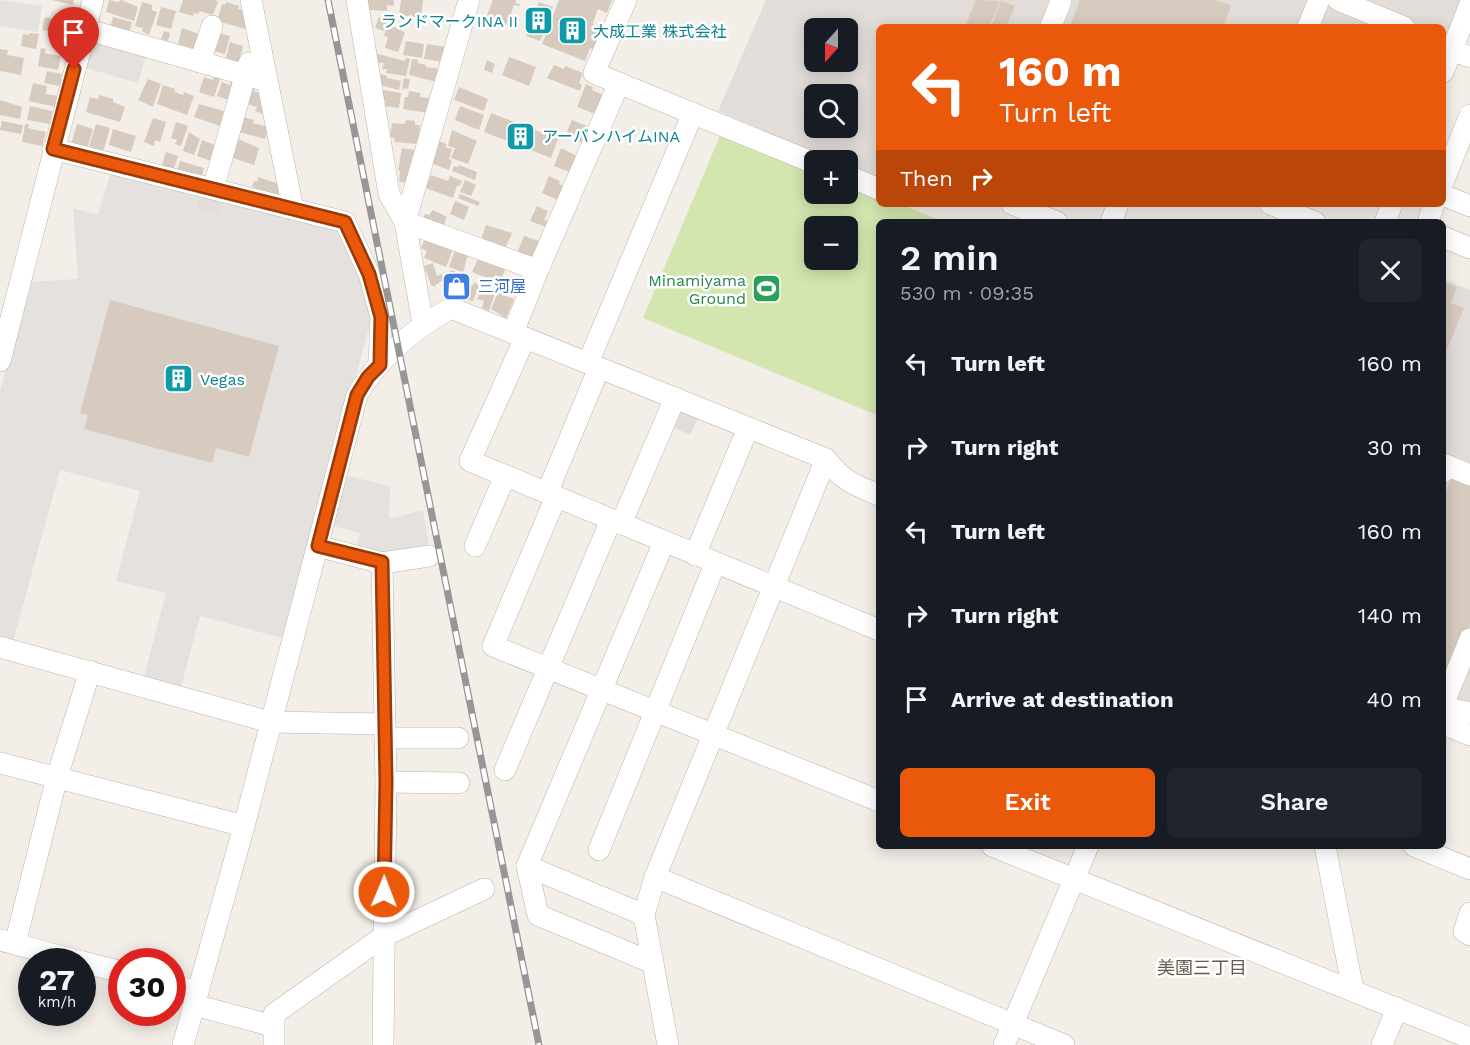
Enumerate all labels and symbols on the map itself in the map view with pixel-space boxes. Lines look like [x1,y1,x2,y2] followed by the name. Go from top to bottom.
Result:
[523,5,555,37] building icon: ランドマークINA II
[48,7,99,69] pin
[381,12,518,31] place label: ランドマークINA II
[556,15,588,47] building icon: 大成工業 株式会社
[804,18,858,72] north arrow
[593,22,726,41] place label: 大成工業 株式会社
[505,120,537,152] building icon: アーバンハイムINA
[542,127,681,146] place label: アーバンハイムINA
[441,270,473,302] shop icon: 三河屋
[648,271,746,308] place label: Minamiyama Ground
[751,273,783,305] sports icon: Minamiyama Ground
[478,277,526,296] place label: 三河屋
[163,363,195,395] building icon: Vegas
[200,370,245,389] place label: Vegas
[352,860,416,924] position arrow
[108,948,186,1026] speed limit sign: 30
[1157,957,1247,978] district label: 美園三丁目

